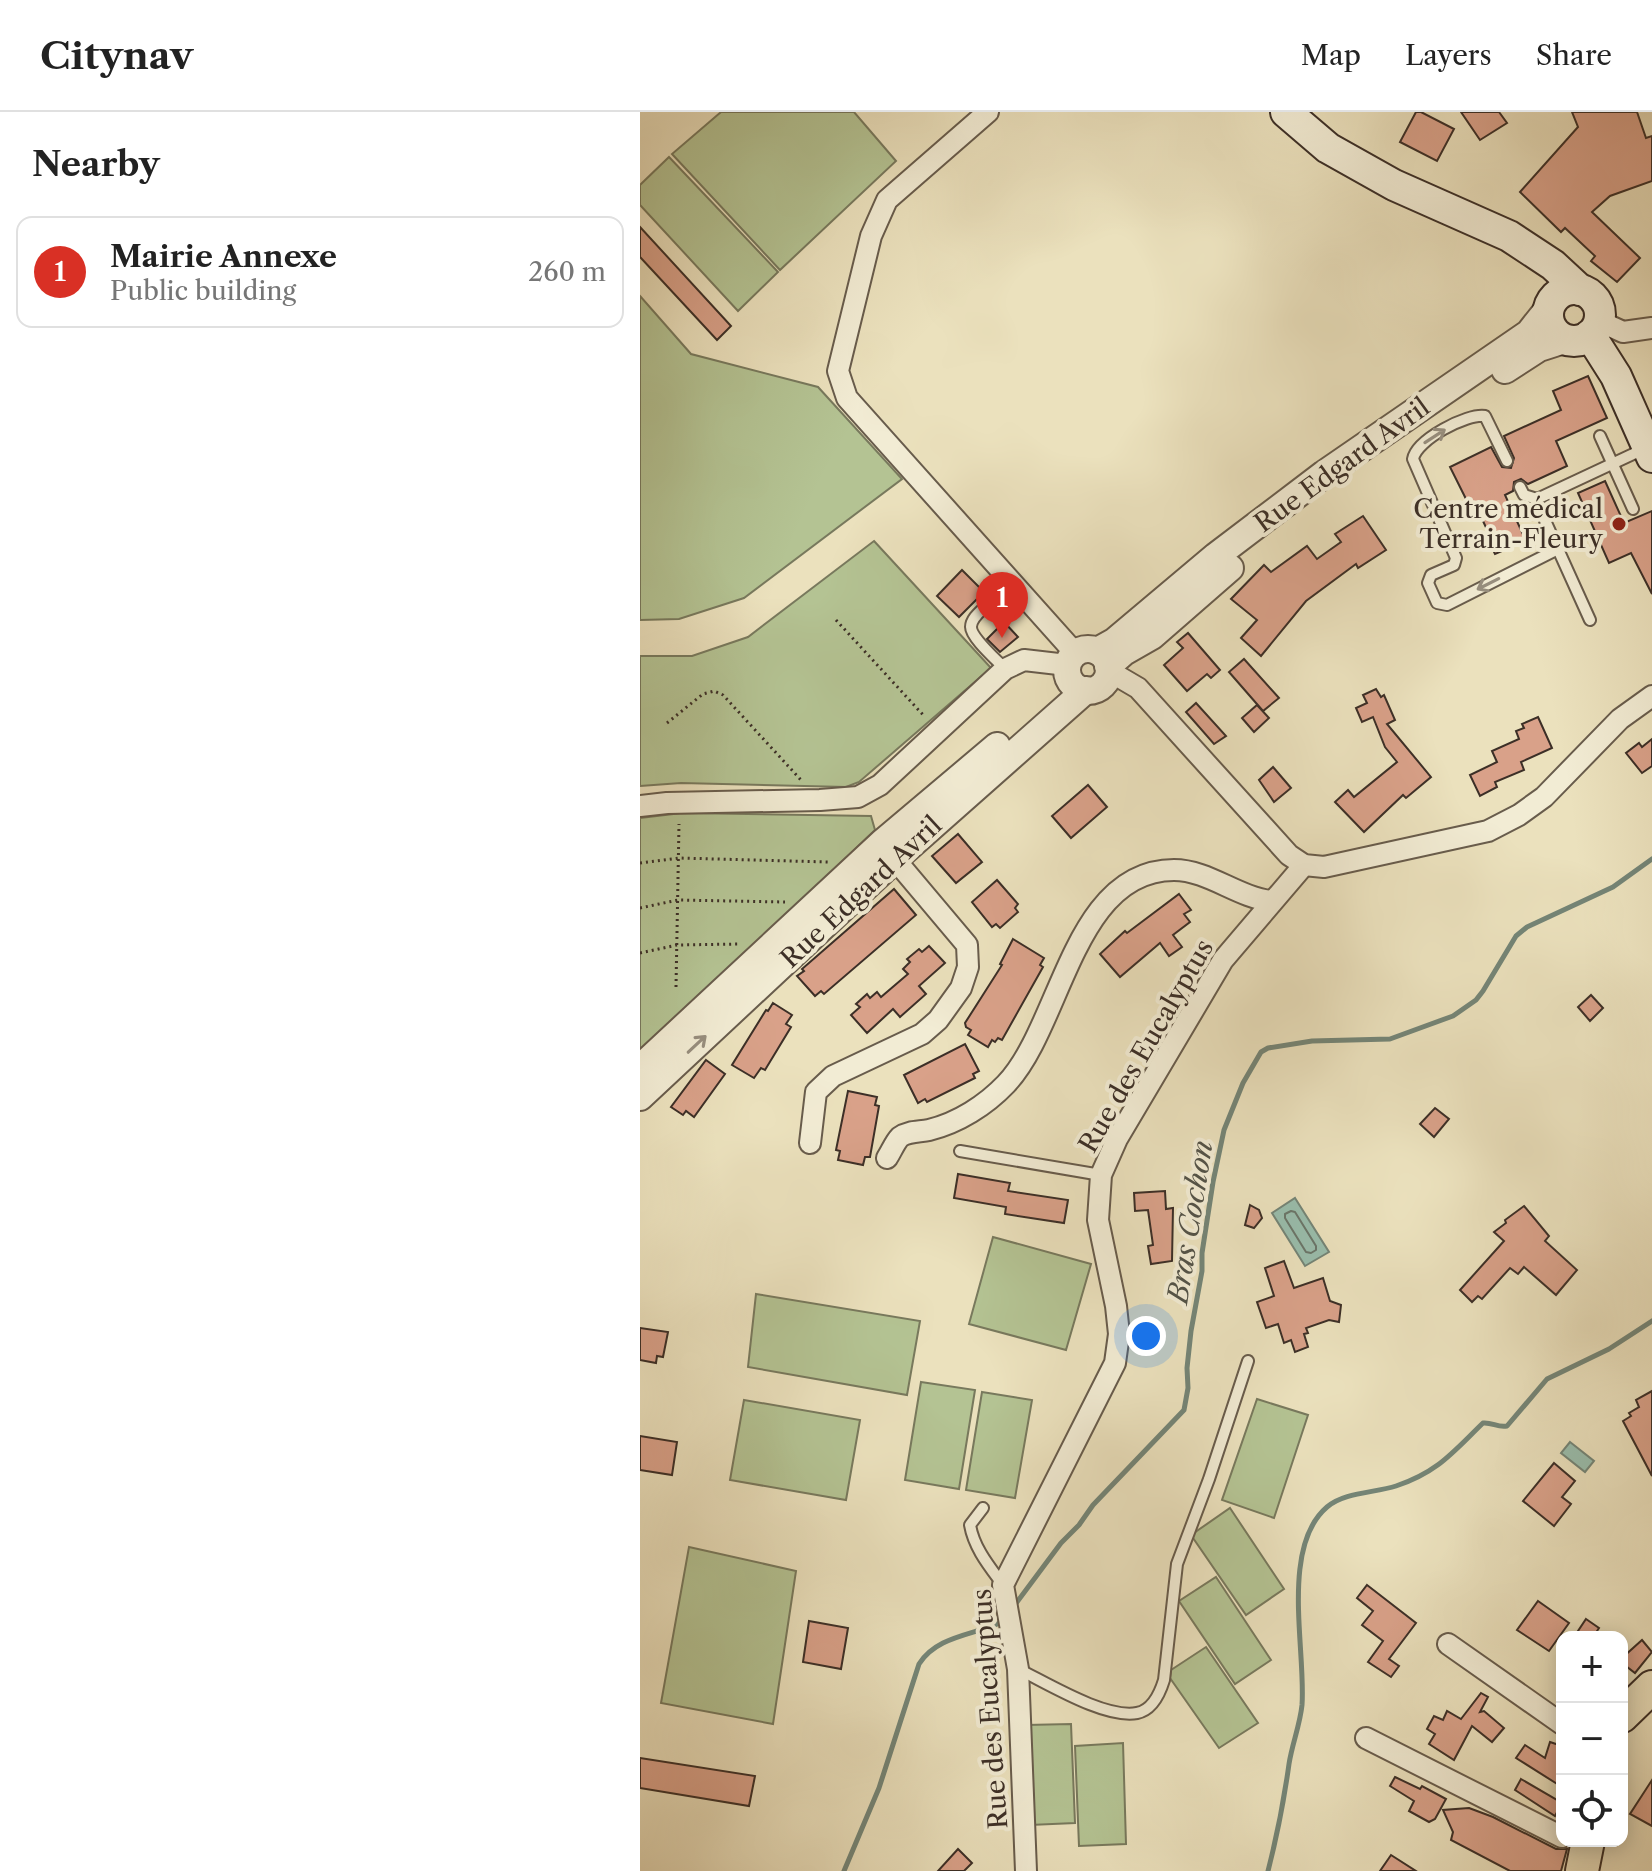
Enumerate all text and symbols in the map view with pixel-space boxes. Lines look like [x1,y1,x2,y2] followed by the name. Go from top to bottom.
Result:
[40,32,193,79] text: Citynav
[1301,38,1361,72] text: Map
[1405,38,1492,72] text: Layers
[1536,38,1612,72] text: Share
[32,143,160,185] text: Nearby
[110,238,337,275] text: Mairie Annexe
[54,256,66,288] text: 1
[528,256,606,288] text: 260 m
[110,275,296,307] text: Public building
[1248,391,1436,539] street label: Rue Edgard Avril
[1423,428,1446,444] one-way arrow
[1413,493,1604,555] place label: Centre médical Terrain-Fleury
[1610,515,1628,533] marker: Centre médical Terrain-Fleury
[976,572,1028,638] pin: 1
[1477,577,1501,593] one-way arrow
[774,809,948,975] street label: Rue Edgard Avril
[1072,934,1220,1158] street label: Rue des Eucalyptus
[687,1034,707,1053] one-way arrow
[1160,1138,1220,1308] water label: Bras Cochon
[1126,1316,1166,1356] your location
[966,1588,1014,1830] street label: Rue des Eucalyptus
[1556,1631,1628,1847] map controls
[1556,1631,1628,1703] button: +
[1556,1703,1628,1775] button: −
[1556,1775,1628,1847] button: locate

